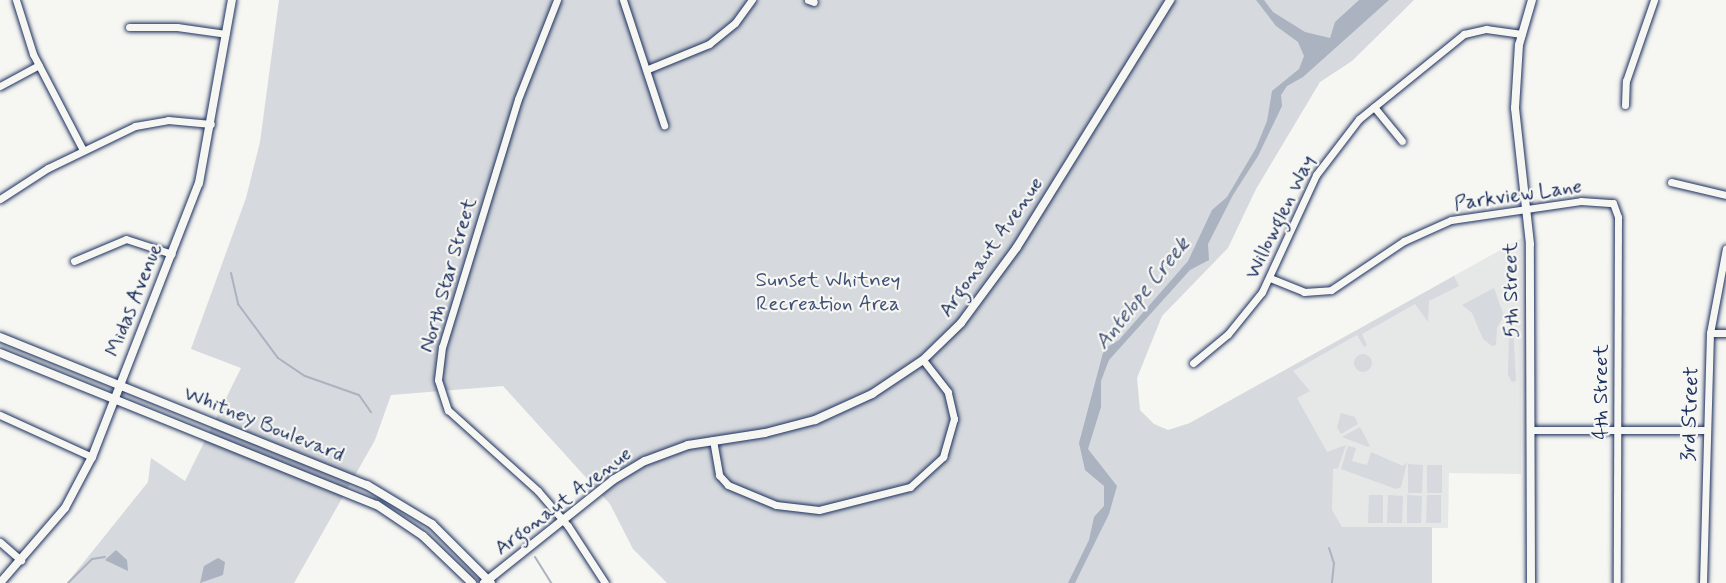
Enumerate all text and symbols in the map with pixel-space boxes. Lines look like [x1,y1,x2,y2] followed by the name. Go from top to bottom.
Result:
[1239,150,1321,284] street label: Willowglen Way
[934,173,1048,321] street label: Argonaut Avenue
[1452,173,1584,217] street label: Parkview Lane
[414,195,482,355] street label: North Star Street
[1090,232,1196,356] water label: Antelope Creek
[99,238,169,362] street label: Midas Avenue
[1498,242,1524,338] street label: 5th Street
[755,267,901,317] park label: Sunset Whitney Recreation Area
[1588,344,1614,440] street label: 4th Street
[1676,366,1704,462] street label: 3rd Street
[183,381,345,467] street label: Whitney Boulevard
[491,442,635,560] street label: Argonaut Avenue

